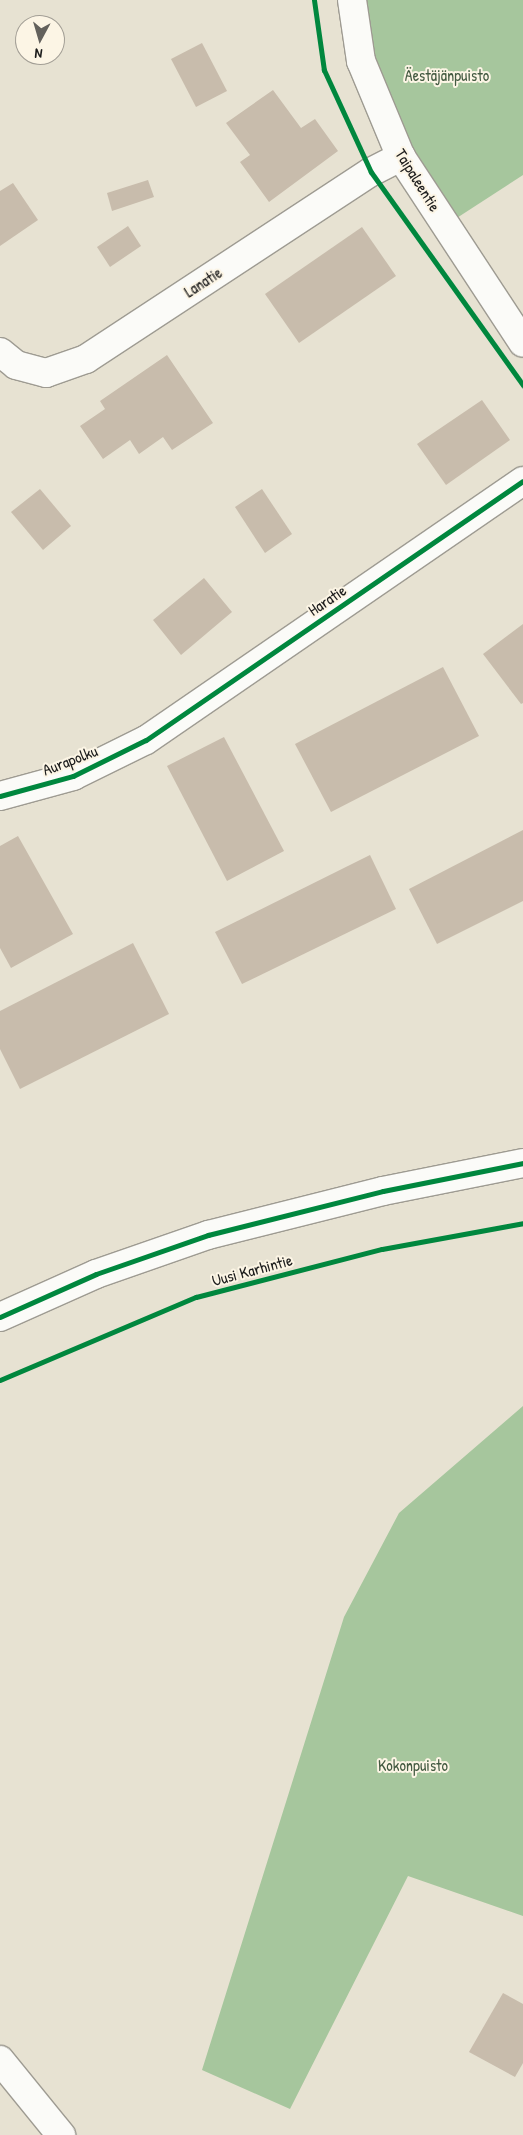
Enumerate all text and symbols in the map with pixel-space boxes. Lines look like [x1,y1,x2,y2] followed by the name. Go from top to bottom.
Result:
[15,15,65,65] north arrow
[34,45,43,64] text: N
[405,65,489,85] park label: Äestäjänpuisto
[391,145,445,215] street label: Taipaleentie
[181,263,225,301] street label: Lanatie
[304,580,350,620] street label: Haratie
[40,741,100,779] street label: Aurapolku
[210,1250,294,1290] street label: Uusi Karhintie
[378,1755,448,1775] park label: Kokonpuisto

